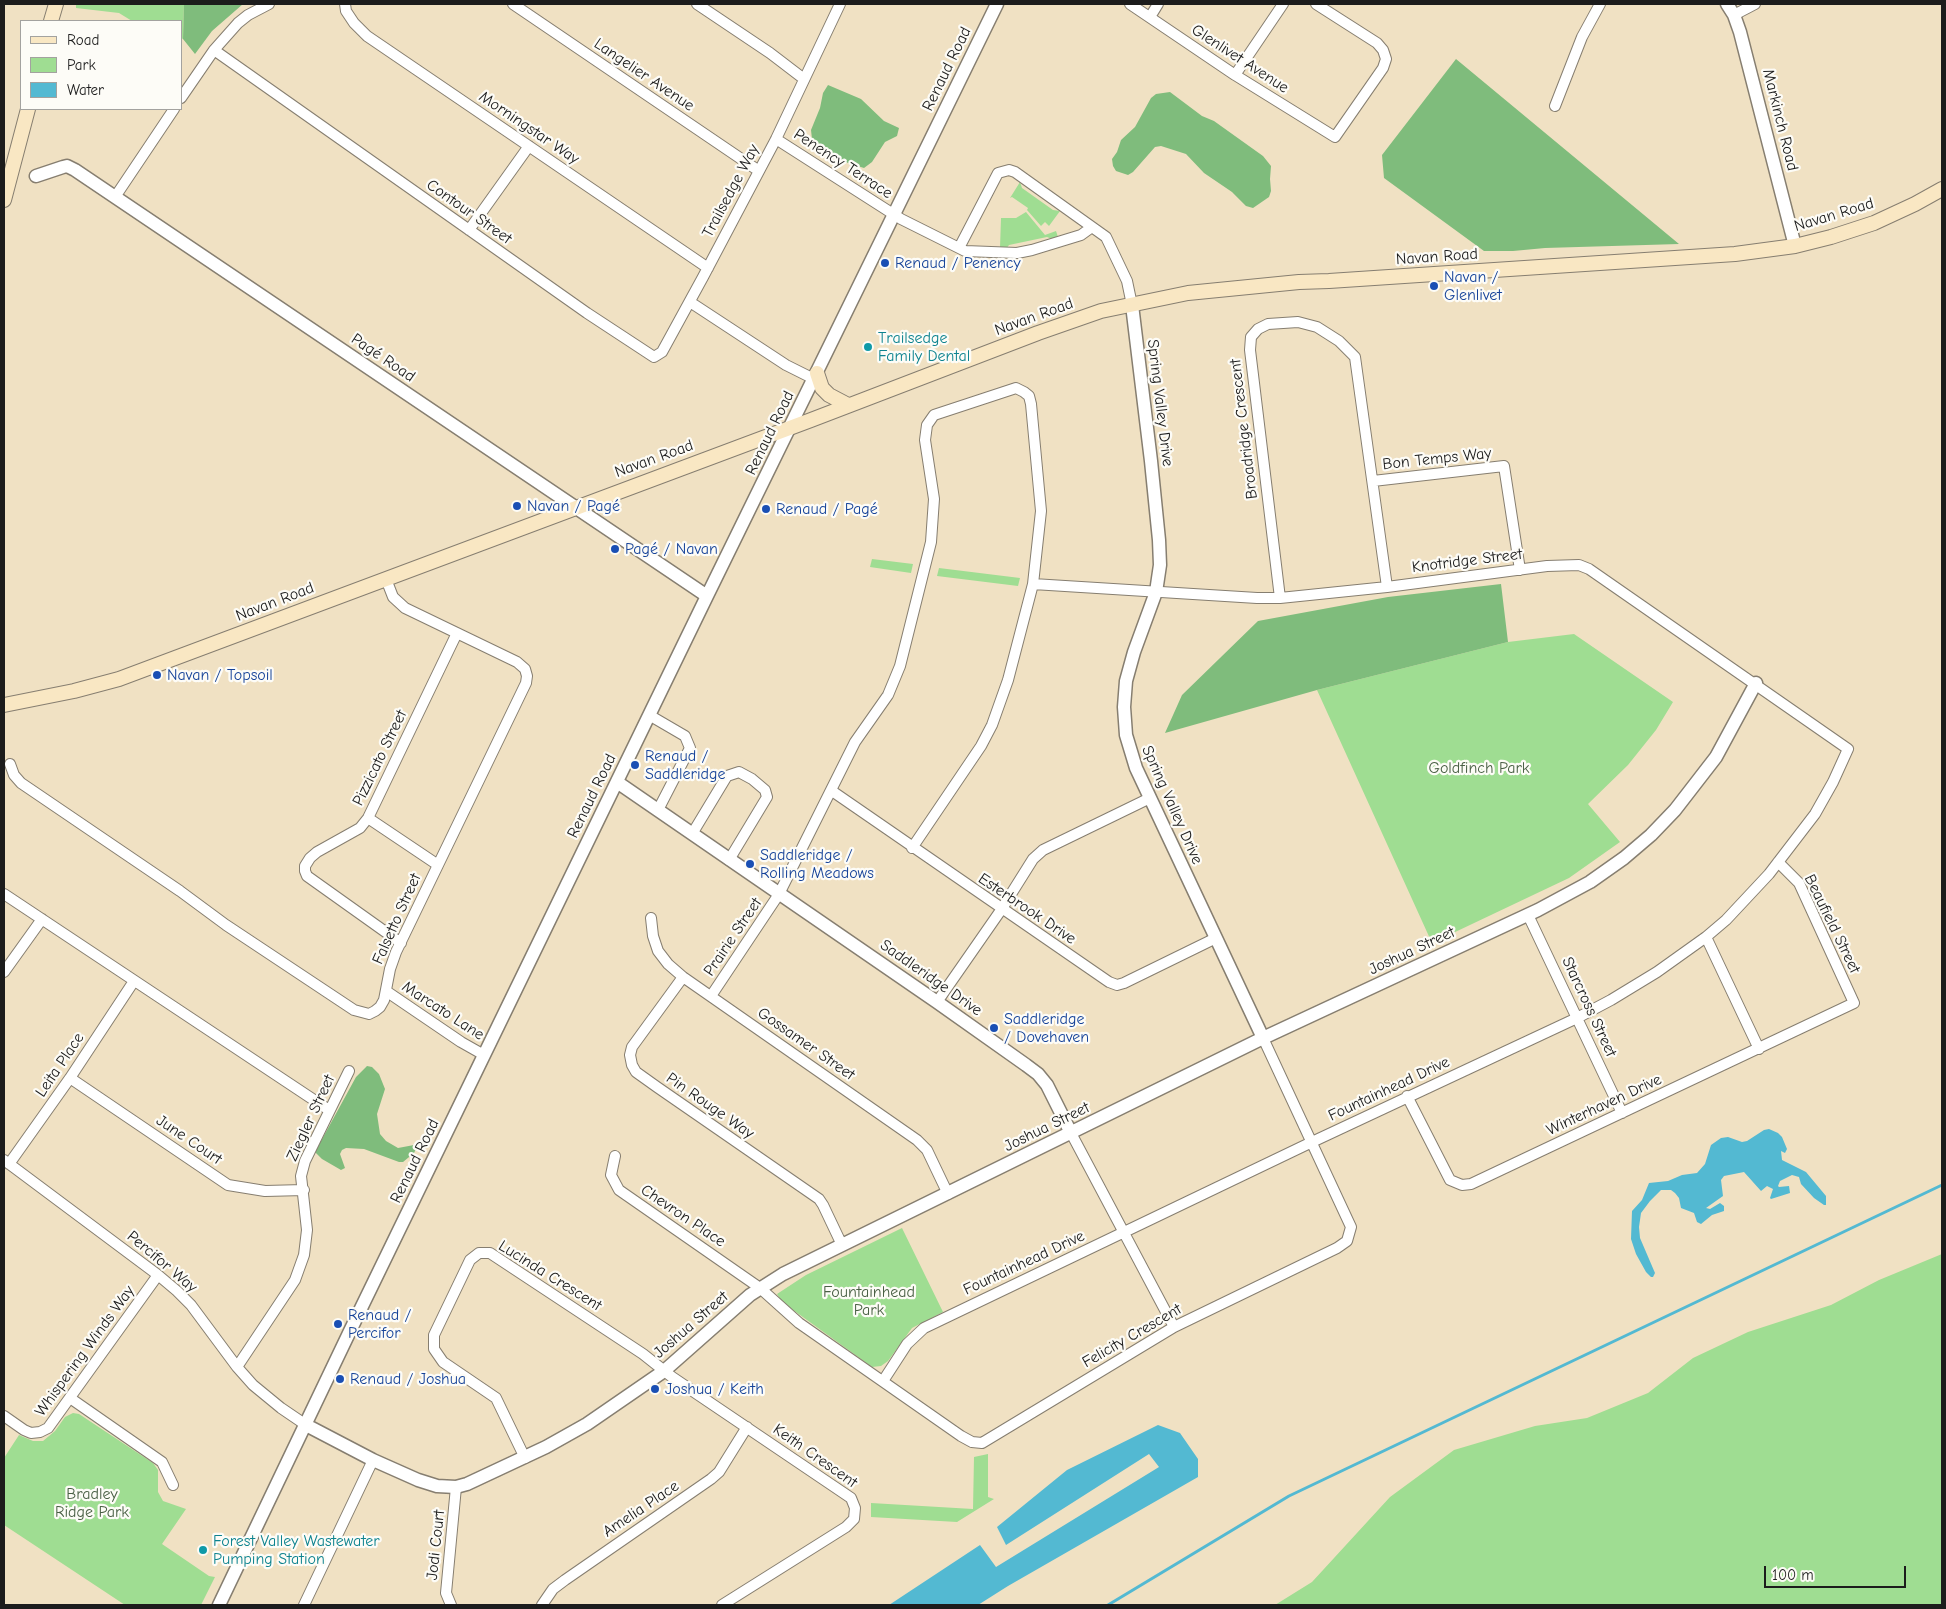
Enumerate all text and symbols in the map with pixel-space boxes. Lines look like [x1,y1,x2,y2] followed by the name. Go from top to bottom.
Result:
[20,20,182,110] legend
[1188,20,1292,98] street label: Glenlivet Avenue
[918,24,976,114] street label: Renaud Road
[67,31,99,49] text: Road
[590,34,698,116] street label: Langelier Avenue
[67,56,96,74] text: Park
[1758,67,1802,173] street label: Markinch Road
[67,81,104,99] text: Water
[475,87,583,169] street label: Morningstar Way
[790,125,896,203] street label: Penency Terrace
[698,141,764,241] street label: Trailsedge Way
[423,176,515,248] street label: Contour Street
[1792,194,1876,236] street label: Navan Road
[1395,245,1479,269] street label: Navan Road
[895,253,1021,273] place label: Renaud / Penency
[879,257,891,269] marker: Renaud / Penency
[1444,267,1502,305] place label: Navan / Glenlivet
[1428,280,1440,292] marker: Navan / Glenlivet
[992,294,1076,340] street label: Navan Road
[878,328,970,366] place label: Trailsedge Family Dental
[347,330,419,386] street label: Pagé Road
[1143,338,1177,468] street label: Spring Valley Drive
[862,341,874,353] marker: Trailsedge Family Dental
[1226,358,1262,500] street label: Broadridge Crescent
[741,388,799,478] street label: Renaud Road
[612,436,696,482] street label: Navan Road
[1382,444,1492,474] street label: Bon Temps Way
[527,496,620,516] place label: Navan / Pagé
[776,499,878,519] place label: Renaud / Pagé
[511,500,523,512] marker: Navan / Pagé
[760,503,772,515] marker: Renaud / Pagé
[625,539,718,559] place label: Pagé / Navan
[609,543,621,555] marker: Pagé / Navan
[1411,545,1523,577] street label: Knotridge Street
[233,578,317,626] street label: Navan Road
[167,665,273,685] place label: Navan / Topsoil
[151,669,163,681] marker: Navan / Topsoil
[349,707,411,809] street label: Pizzicato Street
[1137,743,1207,867] street label: Spring Valley Drive
[645,746,726,784] place label: Renaud / Saddleridge
[563,751,621,841] street label: Renaud Road
[1428,758,1530,778] park label: Goldfinch Park
[629,759,641,771] marker: Renaud / Saddleridge
[760,845,874,883] place label: Saddleridge / Rolling Meadows
[744,858,756,870] marker: Saddleridge / Rolling Meadows
[974,869,1080,949] street label: Esterbrook Drive
[368,871,426,967] street label: Falsetto Street
[1800,871,1864,977] street label: Beaufield Street
[700,894,766,980] street label: Prairie Street
[1366,923,1458,979] street label: Joshua Street
[876,936,986,1020] street label: Saddleridge Drive
[1557,954,1621,1060] street label: Starcross Street
[398,977,488,1045] street label: Marcato Lane
[754,1003,858,1085] street label: Gossamer Street
[1004,1009,1089,1047] place label: Saddleridge / Dovehaven
[988,1022,1000,1034] marker: Saddleridge / Dovehaven
[31,1029,89,1101] street label: Leita Place
[1325,1052,1453,1126] street label: Fountainhead Drive
[662,1069,758,1143] street label: Pin Rouge Way
[1543,1070,1665,1140] street label: Winterhaven Drive
[283,1072,339,1164] street label: Ziegler Street
[1001,1098,1093,1156] street label: Joshua Street
[153,1111,225,1169] street label: June Court
[386,1116,444,1206] street label: Renaud Road
[637,1181,729,1251] street label: Chevron Place
[960,1226,1088,1300] street label: Fountainhead Drive
[123,1227,201,1297] street label: Percifor Way
[495,1237,605,1315] street label: Lucinda Crescent
[31,1282,139,1420] street label: Whispering Winds Way
[823,1282,915,1320] park label: Fountainhead Park
[650,1287,732,1363] street label: Joshua Street
[1079,1300,1185,1372] street label: Felicity Crescent
[348,1305,411,1343] place label: Renaud / Percifor
[332,1318,344,1330] marker: Renaud / Percifor
[350,1369,466,1389] place label: Renaud / Joshua
[334,1373,346,1385] marker: Renaud / Joshua
[665,1379,764,1399] place label: Joshua / Keith
[649,1383,661,1395] marker: Joshua / Keith
[769,1420,861,1492] street label: Keith Crescent
[599,1477,683,1541] street label: Amelia Place
[55,1484,129,1522] park label: Bradley Ridge Park
[423,1509,449,1581] street label: Jodi Court
[213,1531,380,1569] place label: Forest Valley Wastewater Pumping Station
[197,1544,209,1556] marker: Forest Valley Wastewater Pumping Station
[1766,1556,1908,1588] scale bar
[1772,1566,1814,1584] text: 100 m

